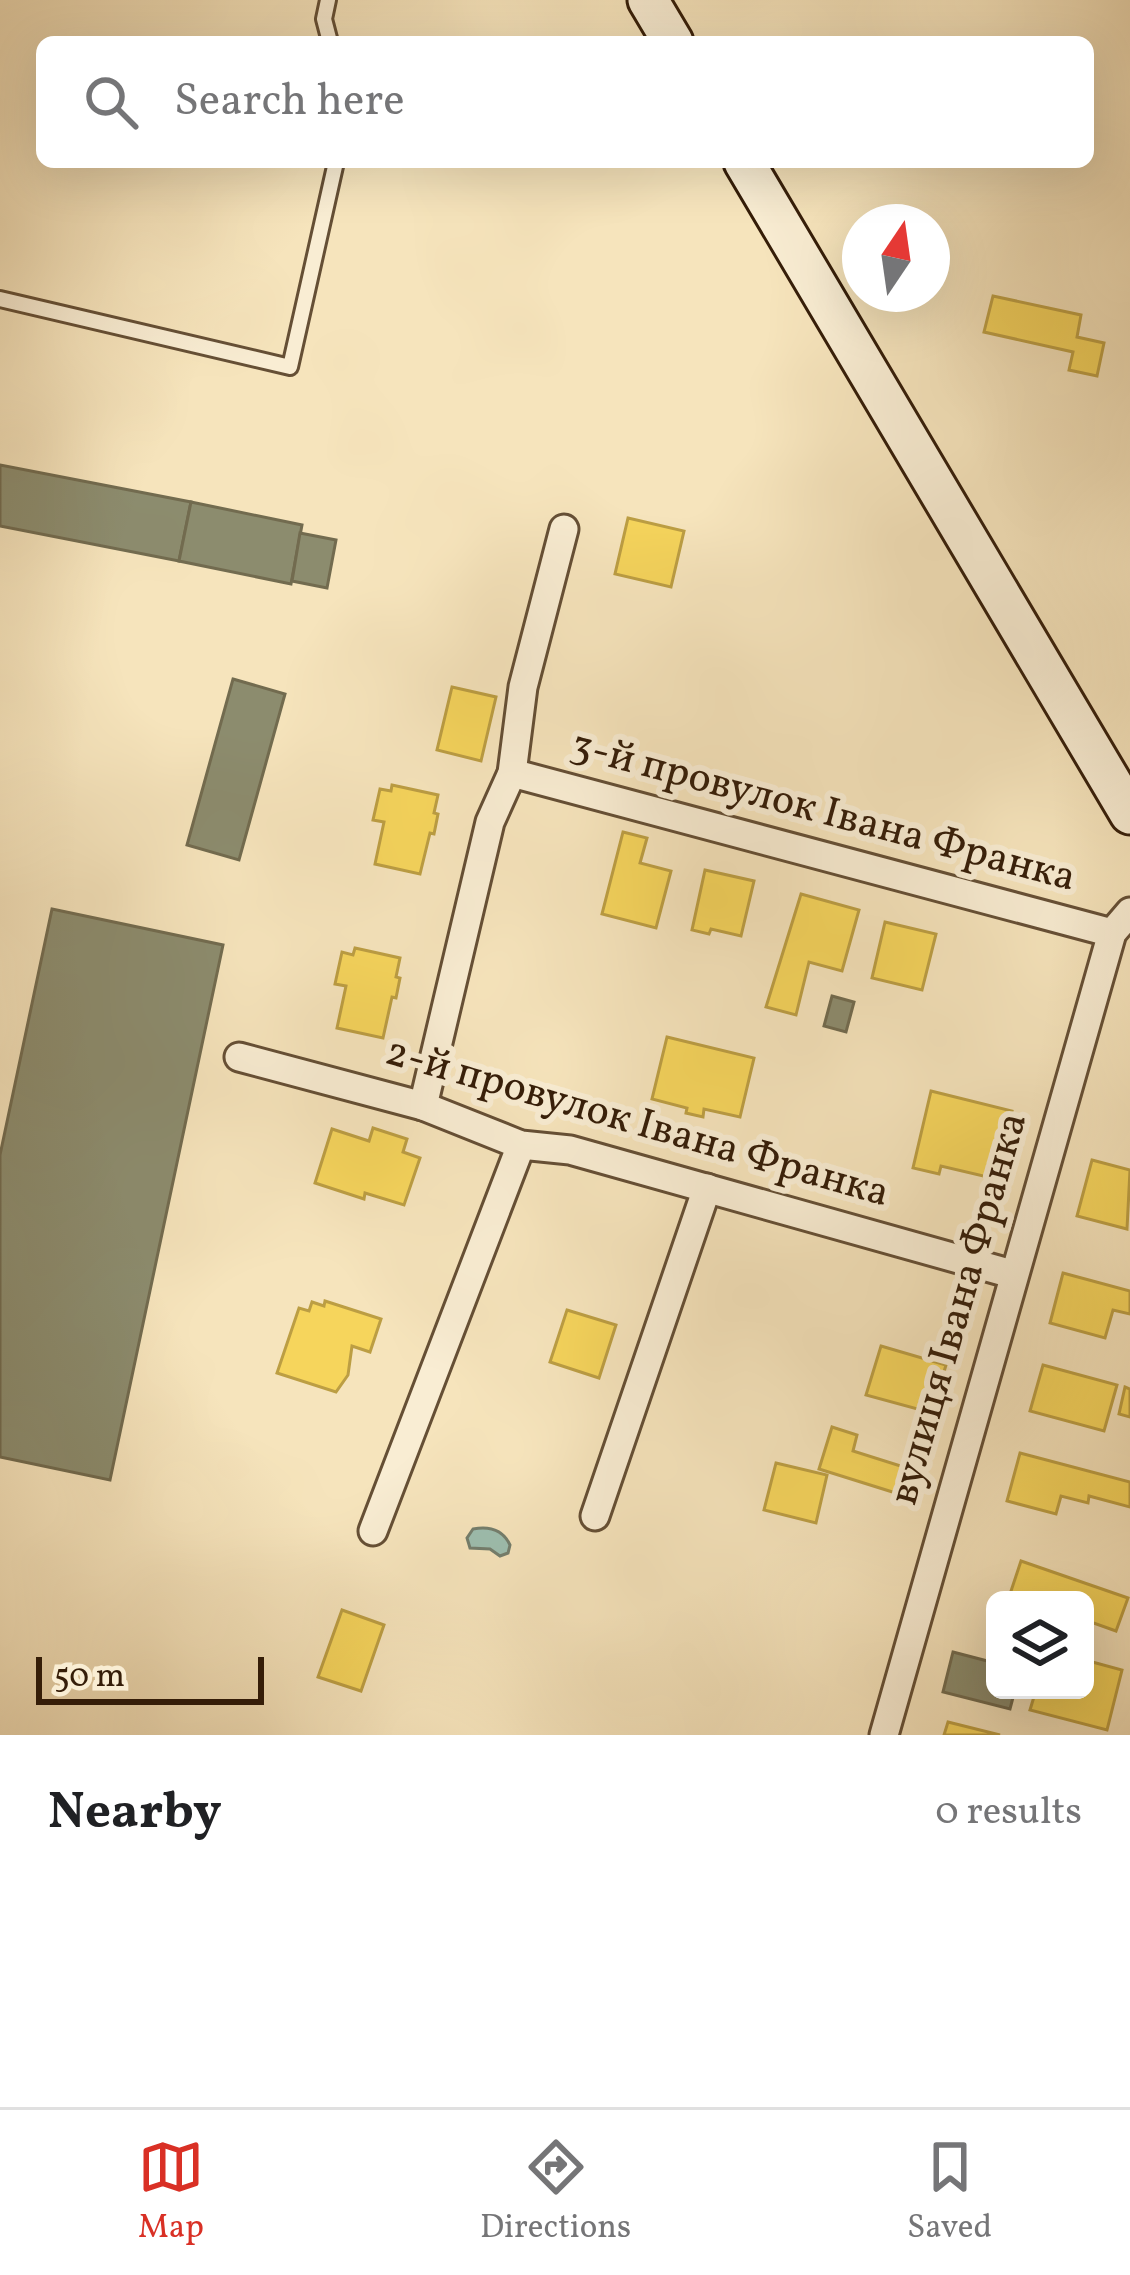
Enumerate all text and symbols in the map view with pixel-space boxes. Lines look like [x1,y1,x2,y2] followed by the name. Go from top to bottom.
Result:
[36,36,1094,168] search box
[78,69,144,135] icon: search
[174,71,405,134] text: Search here
[842,204,950,312] north arrow
[564,717,1082,909] street label: 3-й провулок Івана Франка
[378,1024,896,1224] street label: 2-й провулок Івана Франка
[876,1106,1044,1512] street label: вулиця Івана Франка
[986,1591,1094,1699] map controls
[986,1591,1094,1699] button: layers
[36,1651,264,1704] scale bar
[54,1655,125,1701] text: 50 m
[48,1778,222,1849] text: Nearby
[935,1786,1082,1840] text: 0 results
[138,2134,204,2252] tab: Map
[480,2134,631,2252] tab: Directions
[907,2134,992,2252] tab: Saved

